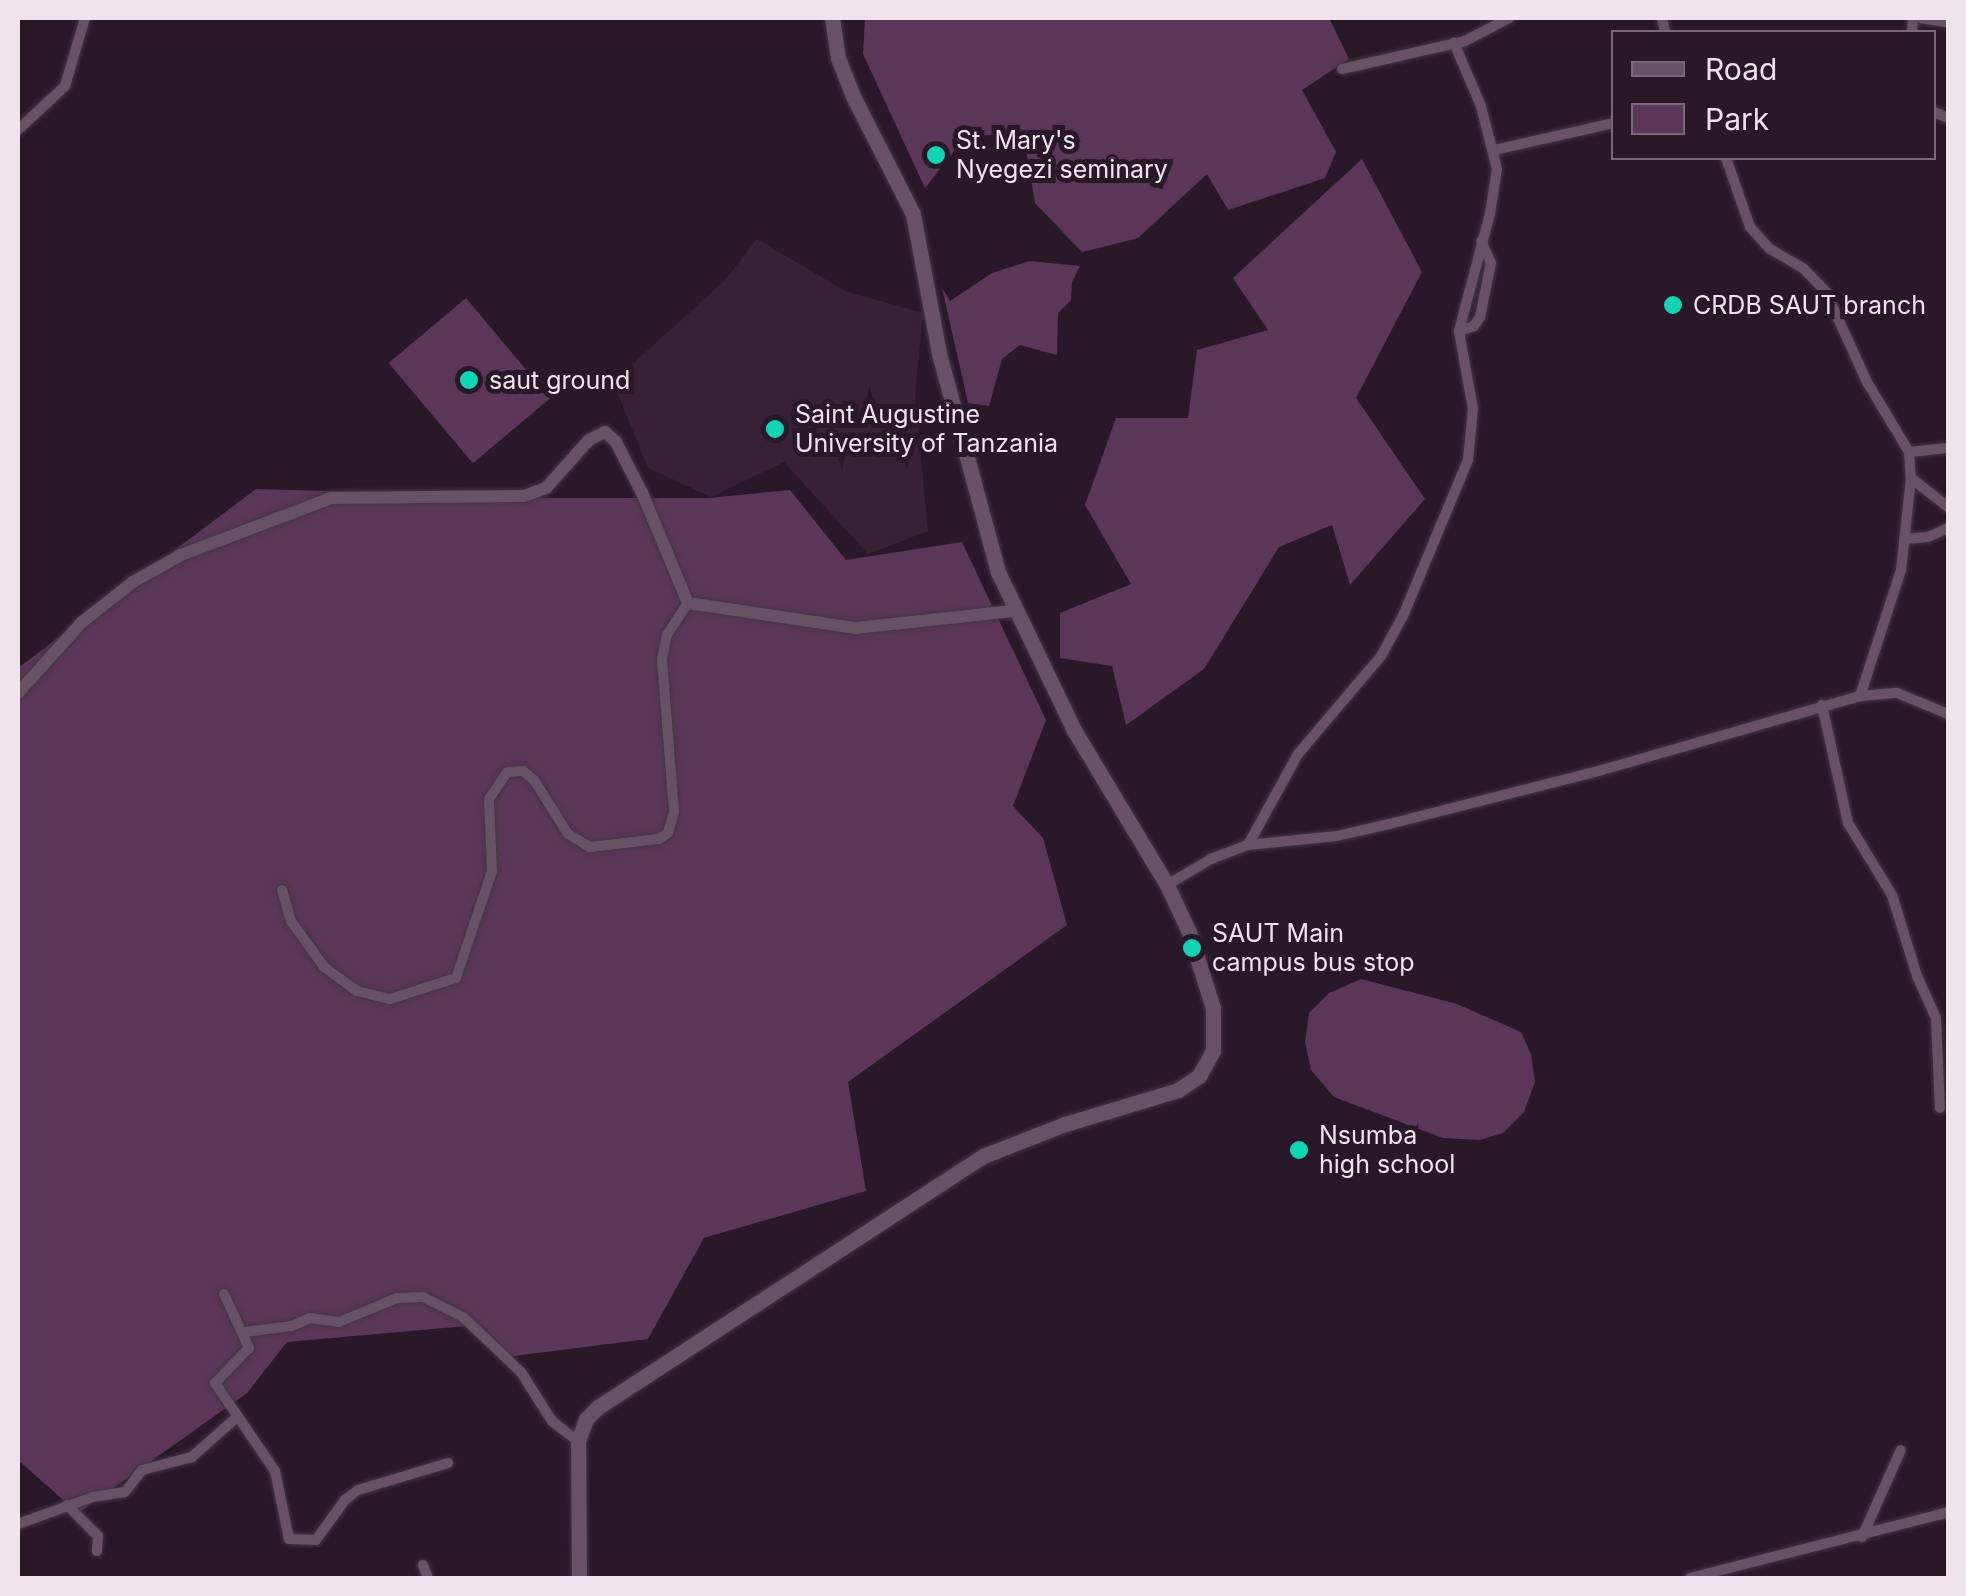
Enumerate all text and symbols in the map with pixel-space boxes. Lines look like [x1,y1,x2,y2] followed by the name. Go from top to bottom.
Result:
[1611,30,1936,160] legend
[1705,51,1777,87] text: Road
[1705,101,1769,137] text: Park
[956,126,1168,185] place label: St. Mary's Nyegezi seminary
[925,144,947,166] marker: St. Mary's Nyegezi seminary
[1693,290,1926,320] place label: CRDB SAUT branch
[1662,294,1684,316] marker: CRDB SAUT branch
[489,365,630,395] place label: saut ground
[458,369,480,391] marker: saut ground
[795,400,1058,459] place label: Saint Augustine University of Tanzania
[764,418,786,440] marker: Saint Augustine University of Tanzania
[1212,919,1415,978] place label: SAUT Main campus bus stop
[1181,937,1203,959] marker: SAUT Main campus bus stop
[1319,1121,1455,1180] place label: Nsumba high school
[1288,1139,1310,1161] marker: Nsumba high school

